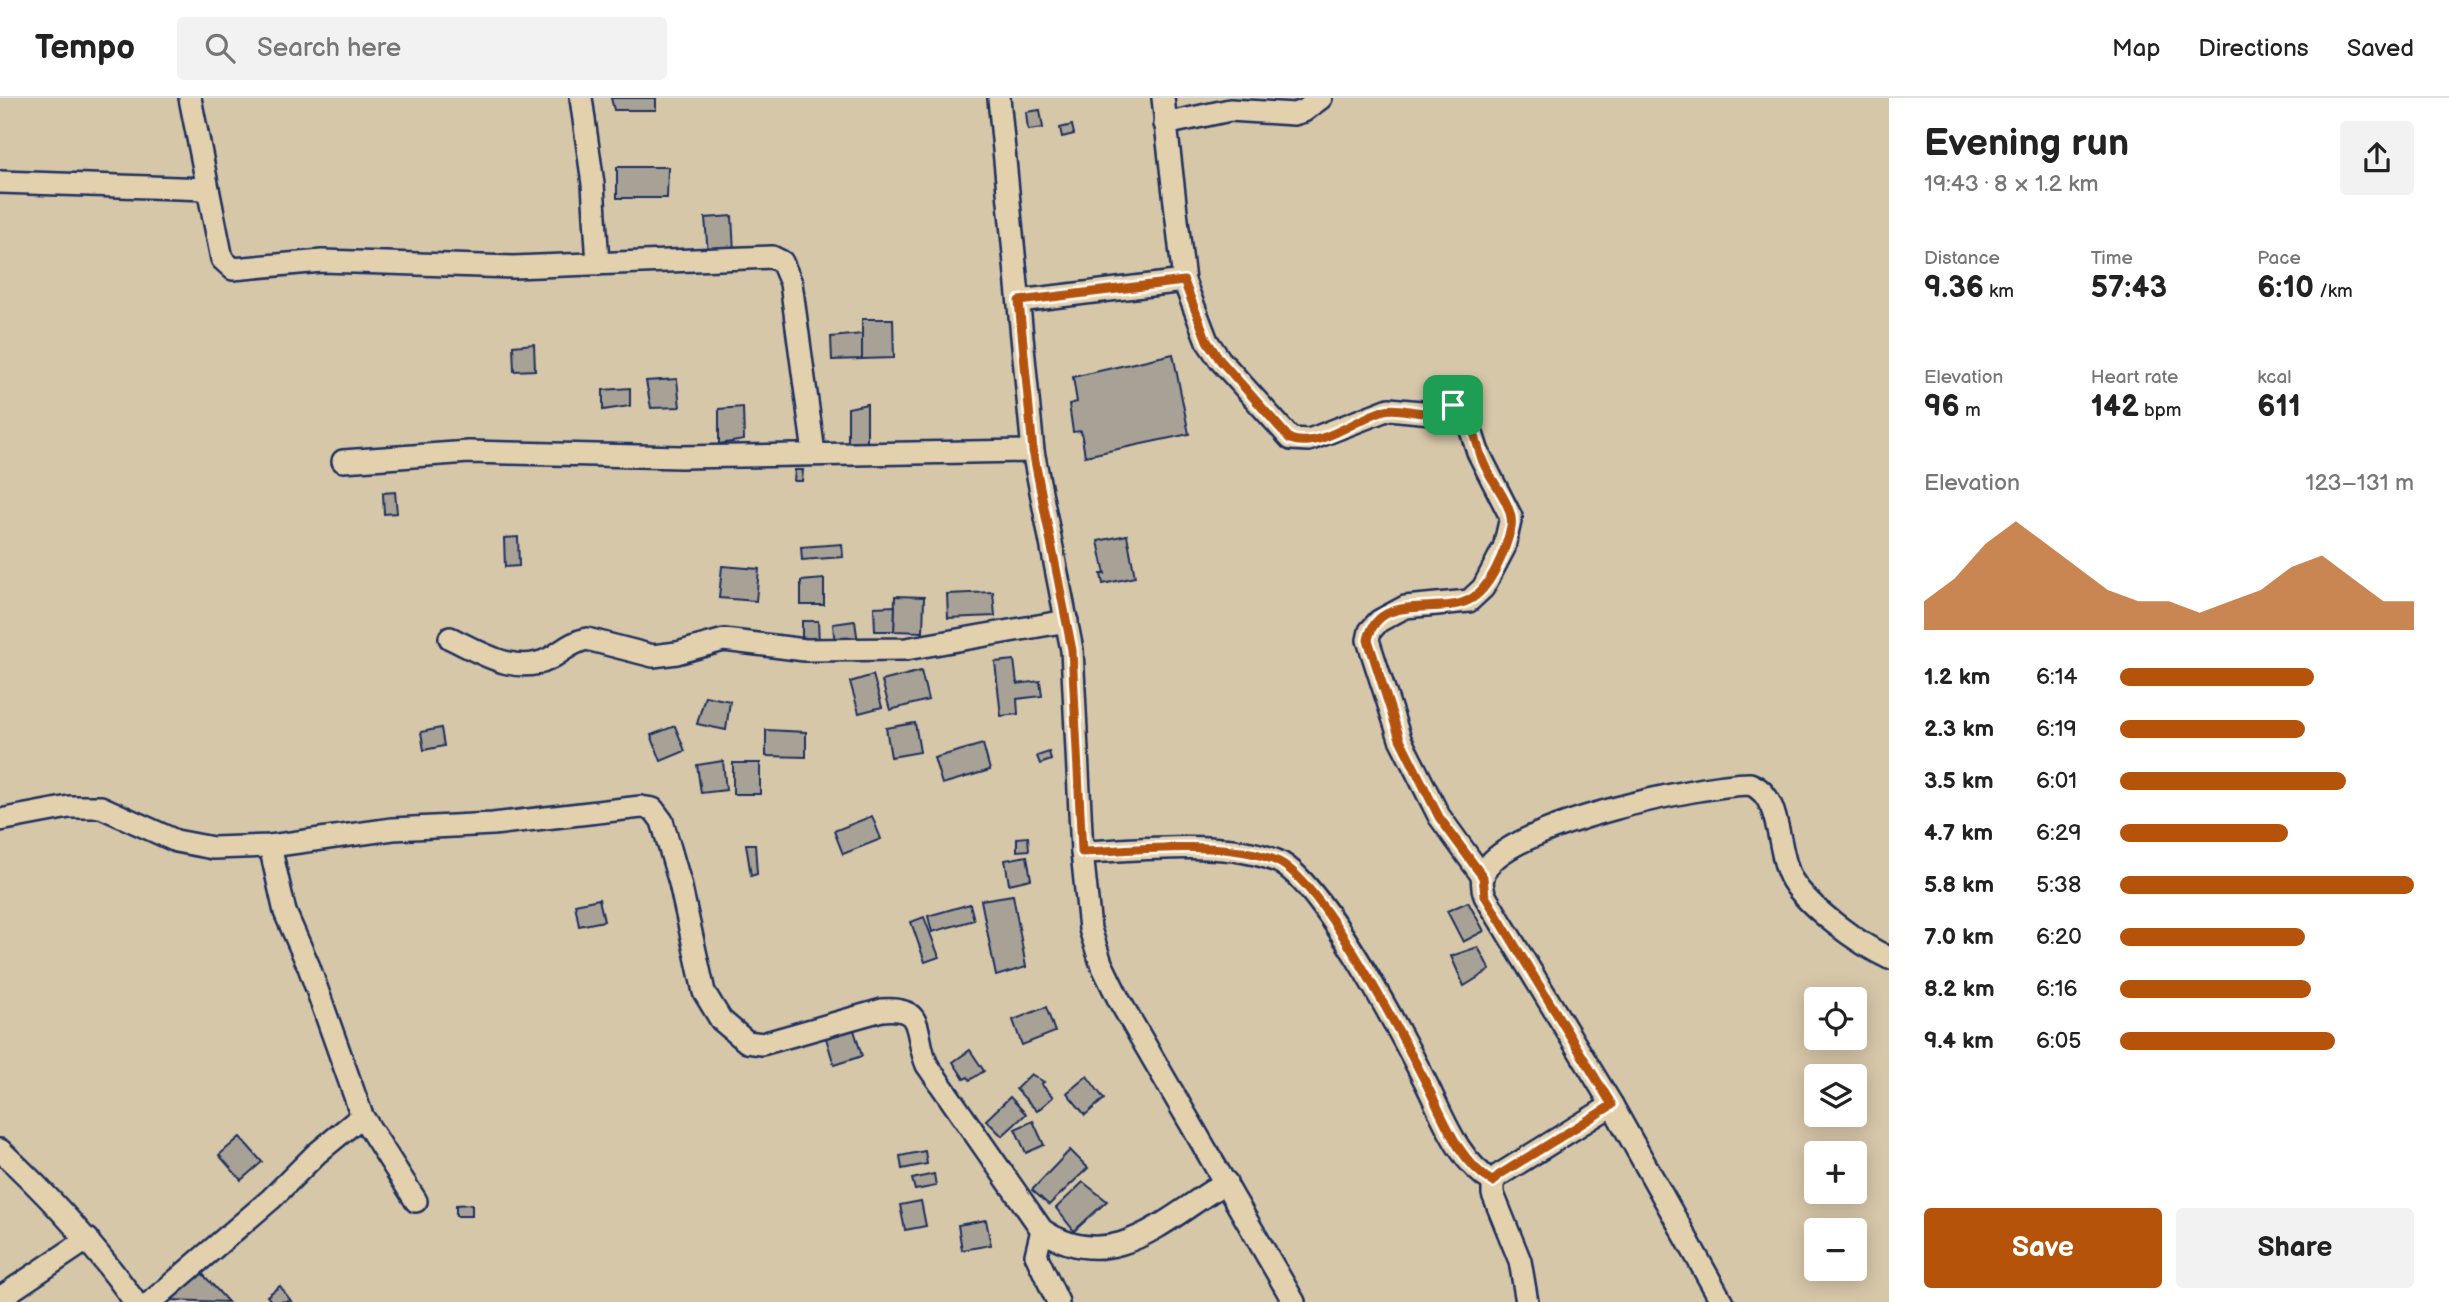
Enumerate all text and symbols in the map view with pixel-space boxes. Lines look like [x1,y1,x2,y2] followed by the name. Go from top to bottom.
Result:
[177,17,667,80] search box
[35,28,135,68] text: Tempo
[201,29,239,67] icon: search
[257,33,401,64] text: Search here
[2112,34,2160,63] text: Map
[2198,34,2309,63] text: Directions
[2347,34,2414,63] text: Saved
[1924,121,2129,166] text: Evening run
[2340,121,2414,195] button: share
[1924,170,2099,198] text: 19:43 · 8 × 1.2 km
[1924,247,2000,270] text: Distance
[2091,247,2133,270] text: Time
[2257,247,2301,270] text: Pace
[1924,270,1984,306] text: 9.36
[2091,270,2167,306] text: 57:43
[2257,270,2314,306] text: 6:10
[1984,280,2014,303] text: km
[2314,280,2353,303] text: /km
[1924,366,2003,389] text: Elevation
[2091,366,2178,389] text: Heart rate
[2257,366,2291,389] text: kcal
[1423,375,1483,435] pin
[1434,386,1472,424] icon: arrive
[1924,389,1960,425] text: 96
[2091,389,2139,425] text: 142
[2257,389,2301,425] text: 611
[1960,399,1981,422] text: m
[2139,399,2182,422] text: bpm
[1924,469,2020,497] text: Elevation
[2306,469,2414,497] text: 123–131 m
[1924,663,1990,691] text: 1.2 km
[2036,663,2078,691] text: 6:14
[1924,715,1994,743] text: 2.3 km
[2036,715,2077,743] text: 6:19
[1924,767,1994,795] text: 3.5 km
[2036,767,2077,795] text: 6:01
[1924,819,1993,847] text: 4.7 km
[2036,819,2082,847] text: 6:29
[1924,871,1994,899] text: 5.8 km
[2036,871,2081,899] text: 5:38
[1924,923,1994,951] text: 7.0 km
[2036,923,2082,951] text: 6:20
[1924,975,1995,1003] text: 8.2 km
[2036,975,2078,1003] text: 6:16
[1804,987,1867,1281] map controls
[1804,987,1867,1050] button: locate
[1924,1027,1994,1055] text: 9.4 km
[2036,1027,2081,1055] text: 6:05
[1804,1064,1867,1127] button: layers
[1804,1141,1867,1204] button: +
[1924,1208,2162,1288] button: Save
[2176,1208,2414,1288] button: Share
[1804,1218,1867,1281] button: −

